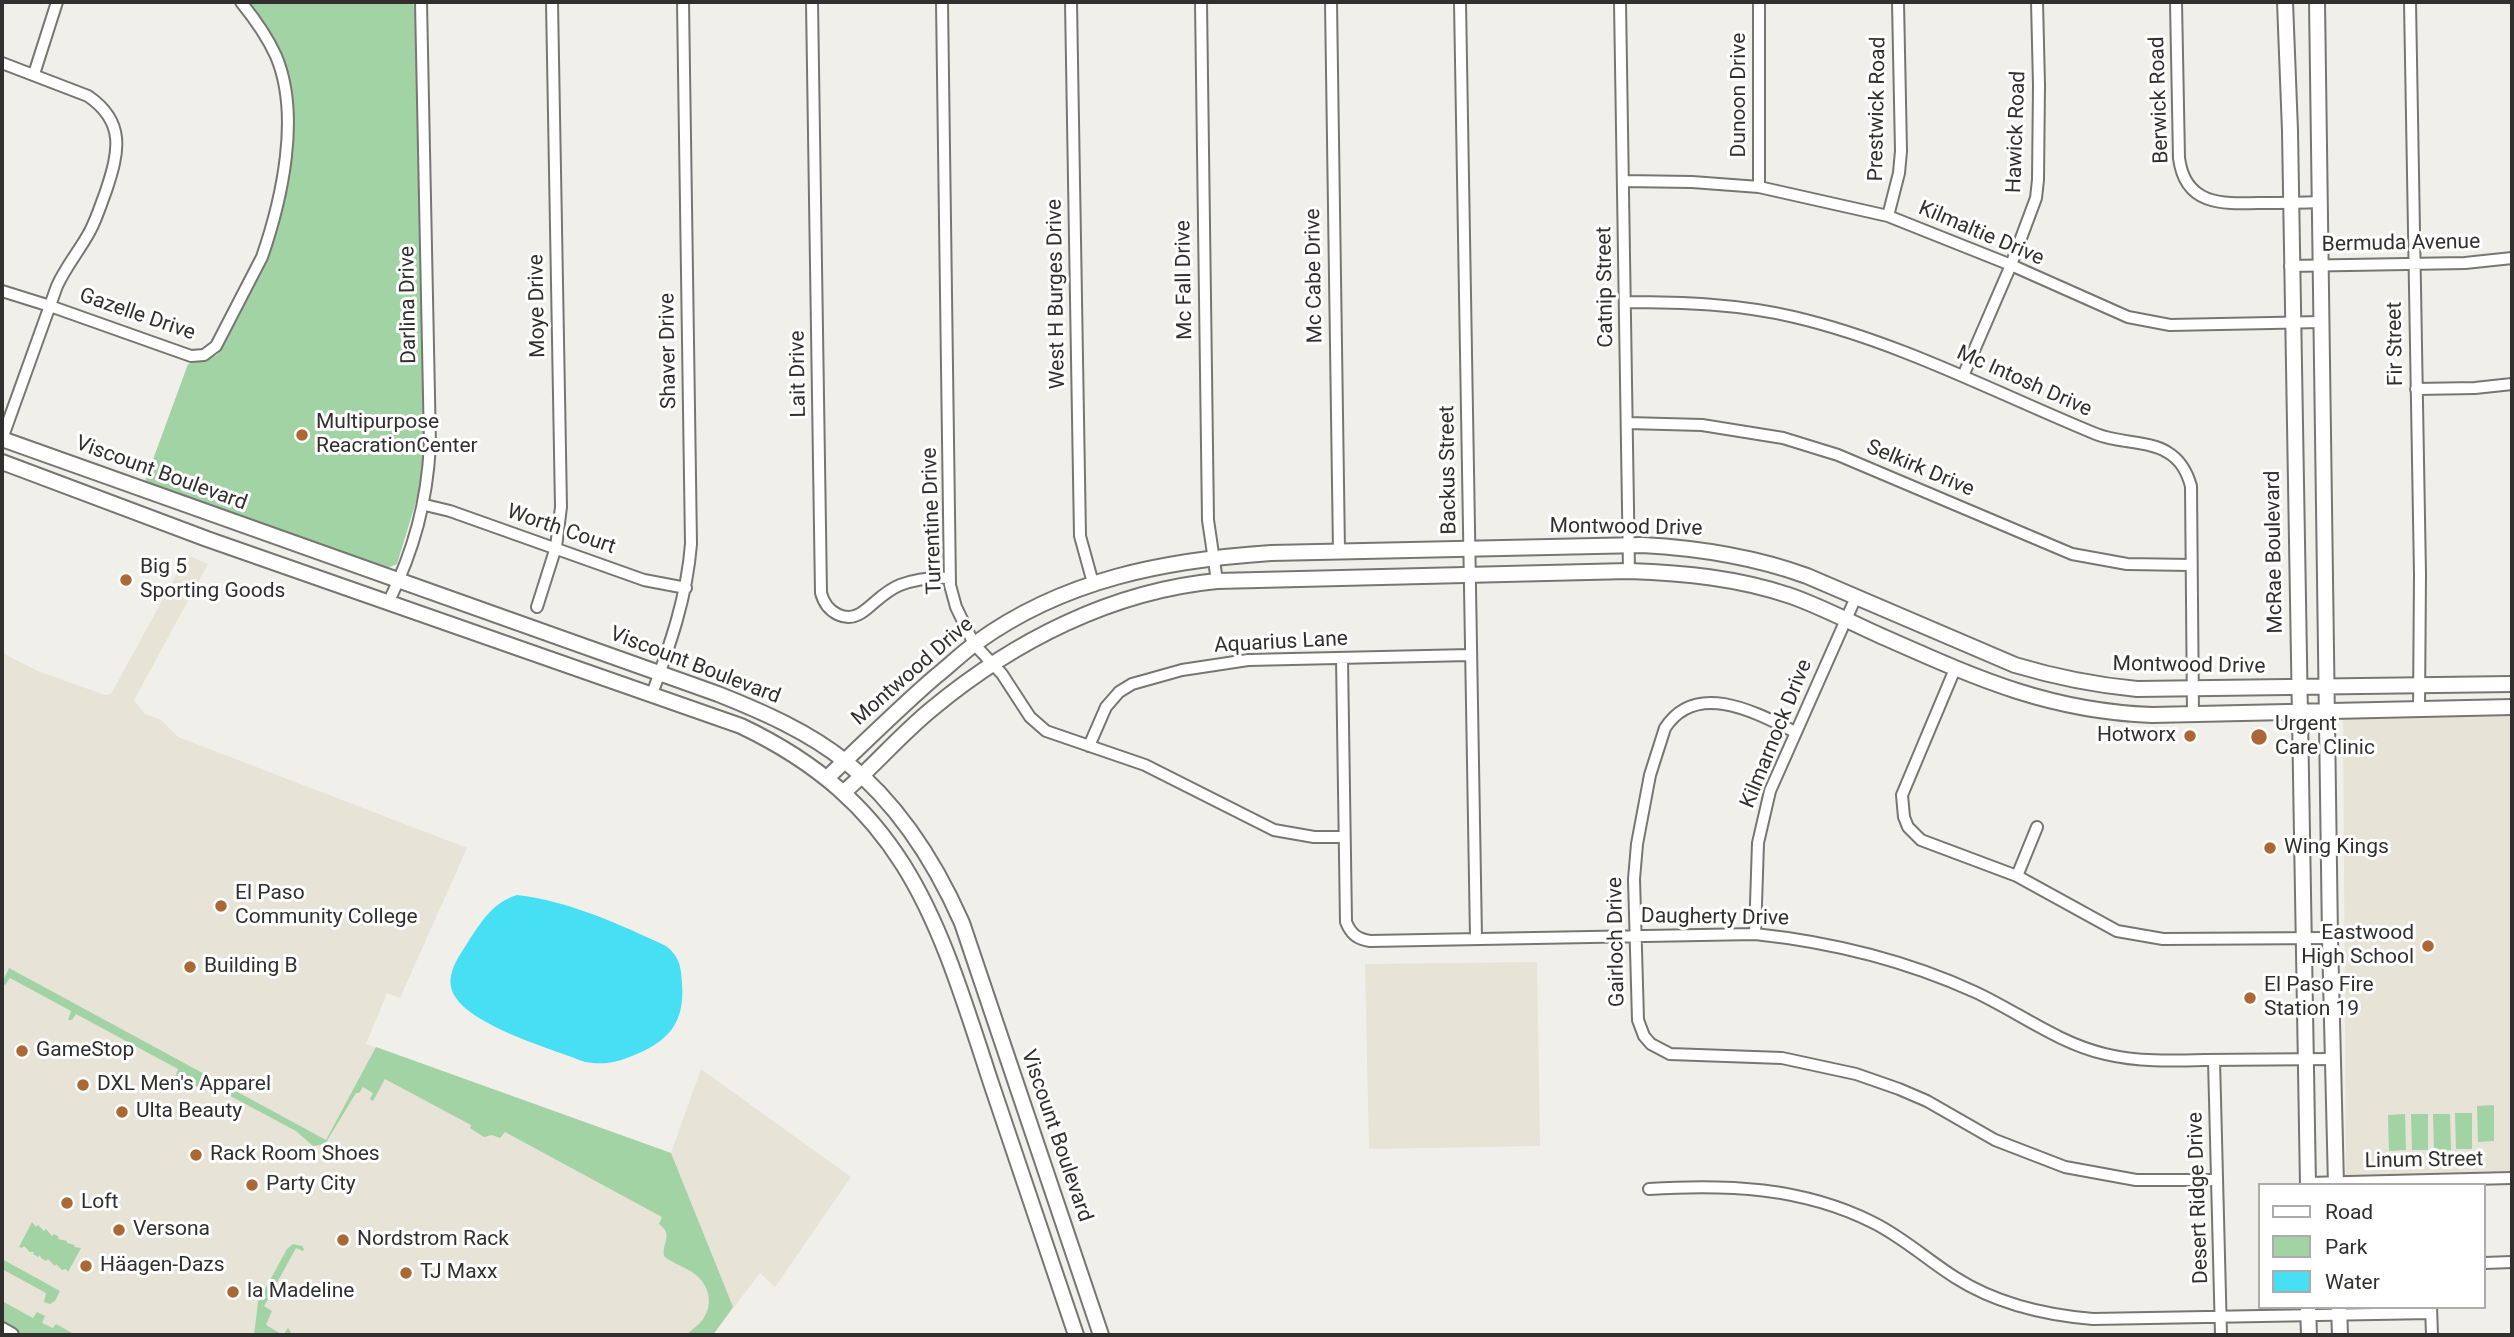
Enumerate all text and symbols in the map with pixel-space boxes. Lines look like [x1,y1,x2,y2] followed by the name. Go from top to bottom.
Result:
[1727,33,1753,157] street label: Dunoon Drive
[1864,36,1892,182] street label: Prestwick Road
[2145,36,2175,164] street label: Berwick Road
[2002,70,2032,194] street label: Hawick Road
[1914,196,2048,272] street label: Kilmaltie Drive
[1043,199,1071,389] street label: West H Burges Drive
[1301,208,1329,344] street label: Mc Cabe Drive
[1171,220,1199,340] street label: Mc Fall Drive
[1592,226,1620,348] street label: Catnip Street
[2322,230,2480,258] street label: Bermuda Avenue
[395,246,423,364] street label: Darlina Drive
[524,254,552,358] street label: Moye Drive
[76,283,198,347] street label: Gazelle Drive
[655,293,683,409] street label: Shaver Drive
[2383,302,2409,386] street label: Fir Street
[786,330,812,418] street label: Lait Drive
[1953,341,2095,423] street label: Mc Intosh Drive
[1435,405,1463,535] street label: Backus Street
[316,410,478,460] place label: Multipurpose ReacrationCenter
[294,427,310,443] marker: Multipurpose ReacrationCenter
[72,431,250,517] street label: Viscount Boulevard
[1862,435,1978,503] street label: Selkirk Drive
[918,447,948,595] street label: Turrentine Drive
[2261,470,2289,634] street label: McRae Boulevard
[503,500,619,560] street label: Worth Court
[1549,514,1703,542] street label: Montwood Drive
[140,555,285,605] place label: Big 5 Sporting Goods
[118,572,134,588] marker: Big 5 Sporting Goods
[847,612,979,732] street label: Montwood Drive
[606,622,784,710] street label: Viscount Boulevard
[1213,627,1349,659] street label: Aquarius Lane
[2112,652,2266,680] street label: Montwood Drive
[1736,656,1818,812] street label: Kilmarnock Drive
[2275,712,2375,762] place label: Urgent Care Clinic
[2097,723,2176,749] place label: Hotworx
[2249,727,2269,747] marker: Urgent Care Clinic
[2182,728,2198,744] marker: Hotworx
[2284,835,2389,861] place label: Wing Kings
[2262,840,2278,856] marker: Wing Kings
[1603,877,1631,1007] street label: Gairloch Drive
[235,881,418,931] place label: El Paso Community College
[213,898,229,914] marker: El Paso Community College
[1641,904,1789,932] street label: Daugherty Drive
[2301,921,2414,971] place label: Eastwood High School
[2420,938,2436,954] marker: Eastwood High School
[204,954,298,980] place label: Building B
[182,959,198,975] marker: Building B
[2264,973,2374,1023] place label: El Paso Fire Station 19
[2242,990,2258,1006] marker: El Paso Fire Station 19
[36,1038,134,1064] place label: GameStop
[14,1043,30,1059] marker: GameStop
[1015,1047,1097,1225] street label: Viscount Boulevard
[97,1072,271,1098] place label: DXL Men's Apparel
[75,1077,91,1093] marker: DXL Men's Apparel
[136,1099,242,1125] place label: Ulta Beauty
[114,1104,130,1120] marker: Ulta Beauty
[2183,1112,2215,1284] street label: Desert Ridge Drive
[210,1142,380,1168] place label: Rack Room Shoes
[188,1147,204,1163] marker: Rack Room Shoes
[2364,1147,2484,1175] street label: Linum Street
[266,1172,356,1198] place label: Party City
[244,1177,260,1193] marker: Party City
[2258,1183,2486,1309] legend
[81,1190,118,1216] place label: Loft
[59,1195,75,1211] marker: Loft
[2325,1200,2373,1224] text: Road
[133,1217,210,1243] place label: Versona
[111,1222,127,1238] marker: Versona
[357,1227,509,1253] place label: Nordstrom Rack
[335,1232,351,1248] marker: Nordstrom Rack
[2325,1235,2367,1259] text: Park
[100,1253,225,1279] place label: Häagen-Dazs
[78,1258,94,1274] marker: Häagen-Dazs
[420,1260,497,1286] place label: TJ Maxx
[398,1265,414,1281] marker: TJ Maxx
[2325,1270,2380,1294] text: Water
[247,1279,354,1305] place label: la Madeline
[225,1284,241,1300] marker: la Madeline

